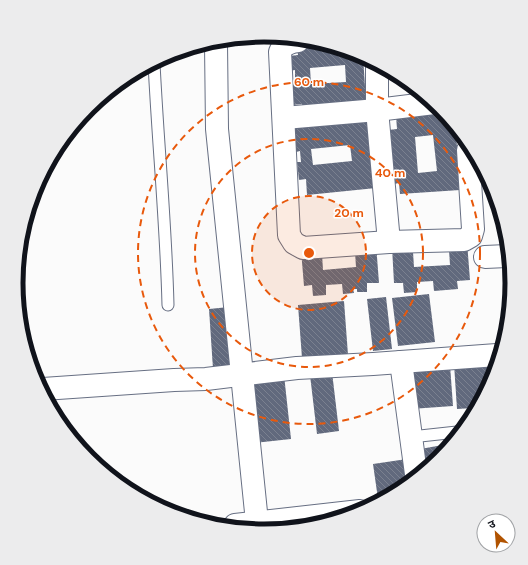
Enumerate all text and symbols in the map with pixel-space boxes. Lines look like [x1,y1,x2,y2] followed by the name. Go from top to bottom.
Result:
[294,74,324,90] text: 60 m
[375,165,405,181] text: 40 m
[334,205,364,221] text: 20 m
[302,246,316,260] centre of rings
[476,513,516,553] north arrow
[486,516,498,532] text: उ

